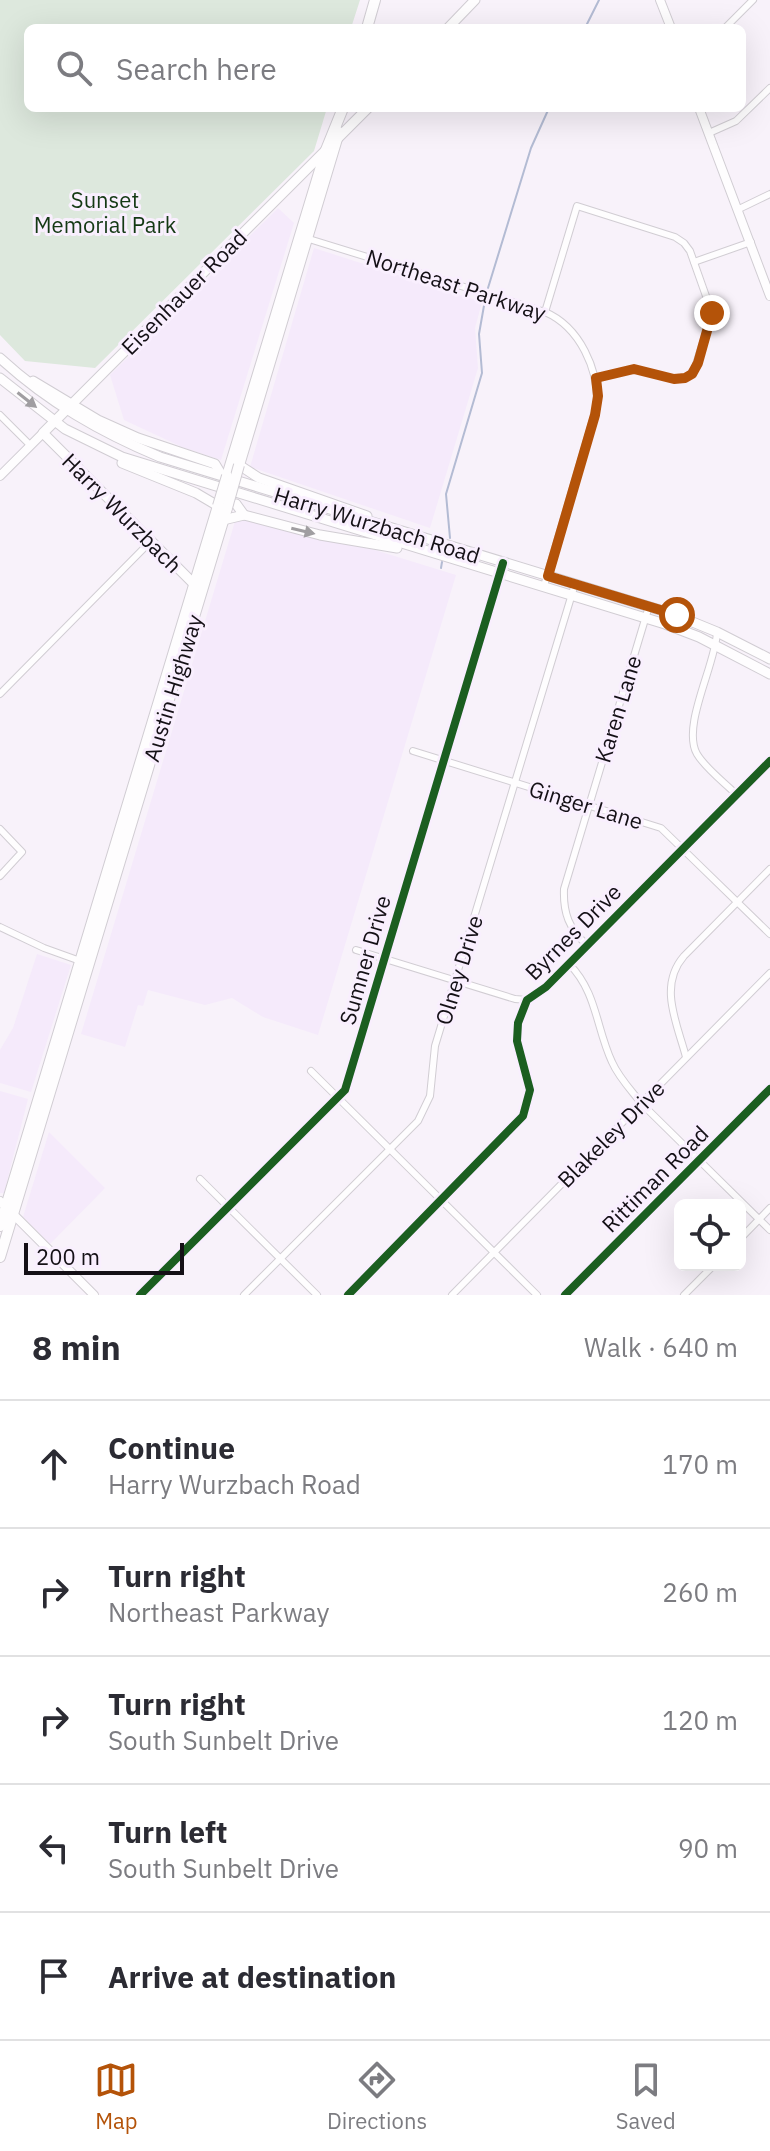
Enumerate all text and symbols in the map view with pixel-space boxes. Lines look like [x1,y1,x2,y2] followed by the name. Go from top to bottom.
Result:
[24,24,746,112] search box
[52,46,96,90] icon: search
[116,49,277,88] text: Search here
[34,185,177,239] park label: Sunset Memorial Park
[115,223,253,361] street label: Eisenhauer Road
[363,242,550,327] street label: Northeast Parkway
[694,295,730,331] route end
[17,392,37,408] one-way arrow
[56,446,189,579] street label: Harry Wurzbach
[271,479,484,570] street label: Harry Wurzbach Road
[291,525,316,538] one-way arrow
[659,597,695,633] route start
[136,611,209,765] street label: Austin Highway
[588,652,648,766] street label: Karen Lane
[526,773,647,836] street label: Ginger Lane
[518,877,627,986] street label: Byrnes Drive
[332,892,397,1028] street label: Sumner Drive
[428,911,489,1028] street label: Olney Drive
[551,1074,671,1194] street label: Blakeley Drive
[595,1119,714,1238] street label: Rittiman Road
[674,1199,746,1271] map controls
[674,1199,746,1271] button: locate
[24,1239,184,1275] scale bar
[36,1242,100,1271] text: 200 m
[32,1325,121,1369] text: 8 min
[584,1330,738,1364] text: Walk · 640 m
[108,1428,235,1467] text: Continue
[32,1442,76,1486] icon: ahead
[662,1447,738,1481] text: 170 m
[108,1467,361,1501] text: Harry Wurzbach Road
[108,1556,246,1595] text: Turn right
[32,1570,76,1614] icon: right
[662,1575,738,1609] text: 260 m
[108,1595,329,1629] text: Northeast Parkway
[108,1684,246,1723] text: Turn right
[32,1698,76,1742] icon: right
[662,1703,738,1737] text: 120 m
[108,1723,339,1757] text: South Sunbelt Drive
[108,1812,227,1851] text: Turn left
[32,1826,76,1870] icon: left
[678,1831,738,1865] text: 90 m
[108,1851,339,1885] text: South Sunbelt Drive
[32,1954,76,1998] icon: arrive
[108,1957,396,1996] text: Arrive at destination
[94,2058,138,2135] tab: Map
[327,2058,427,2135] tab: Directions
[616,2058,676,2135] tab: Saved

